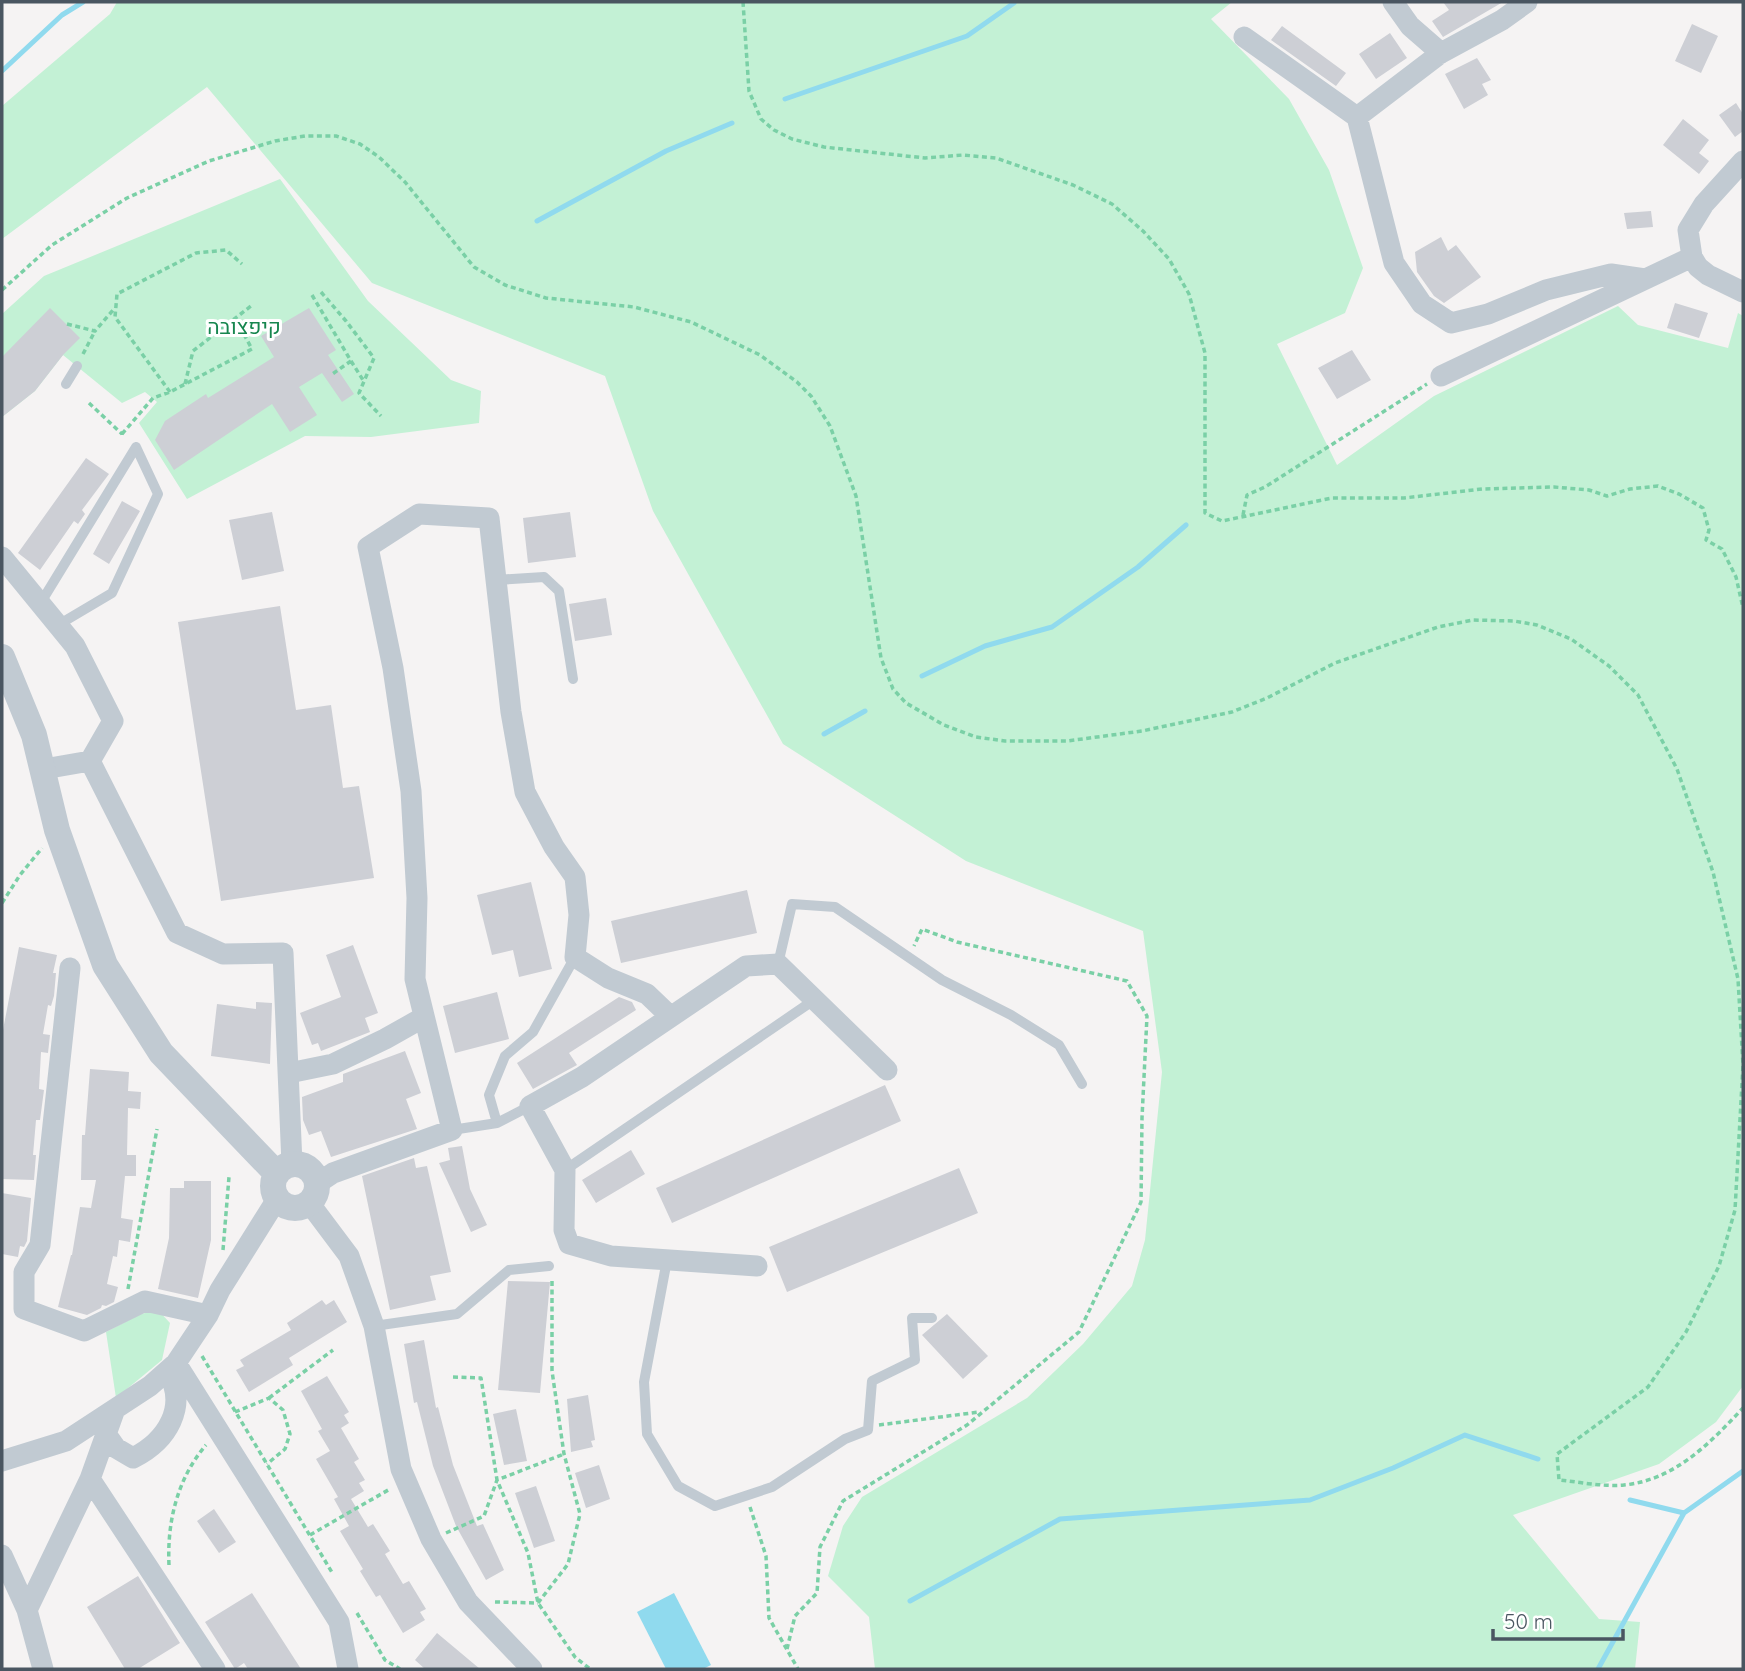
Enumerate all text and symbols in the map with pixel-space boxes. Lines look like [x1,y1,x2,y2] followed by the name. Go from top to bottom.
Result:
[207,313,281,339] park label: קיפצובה
[1493,1598,1622,1642] scale bar
[1504,1608,1553,1634] text: 50 m

